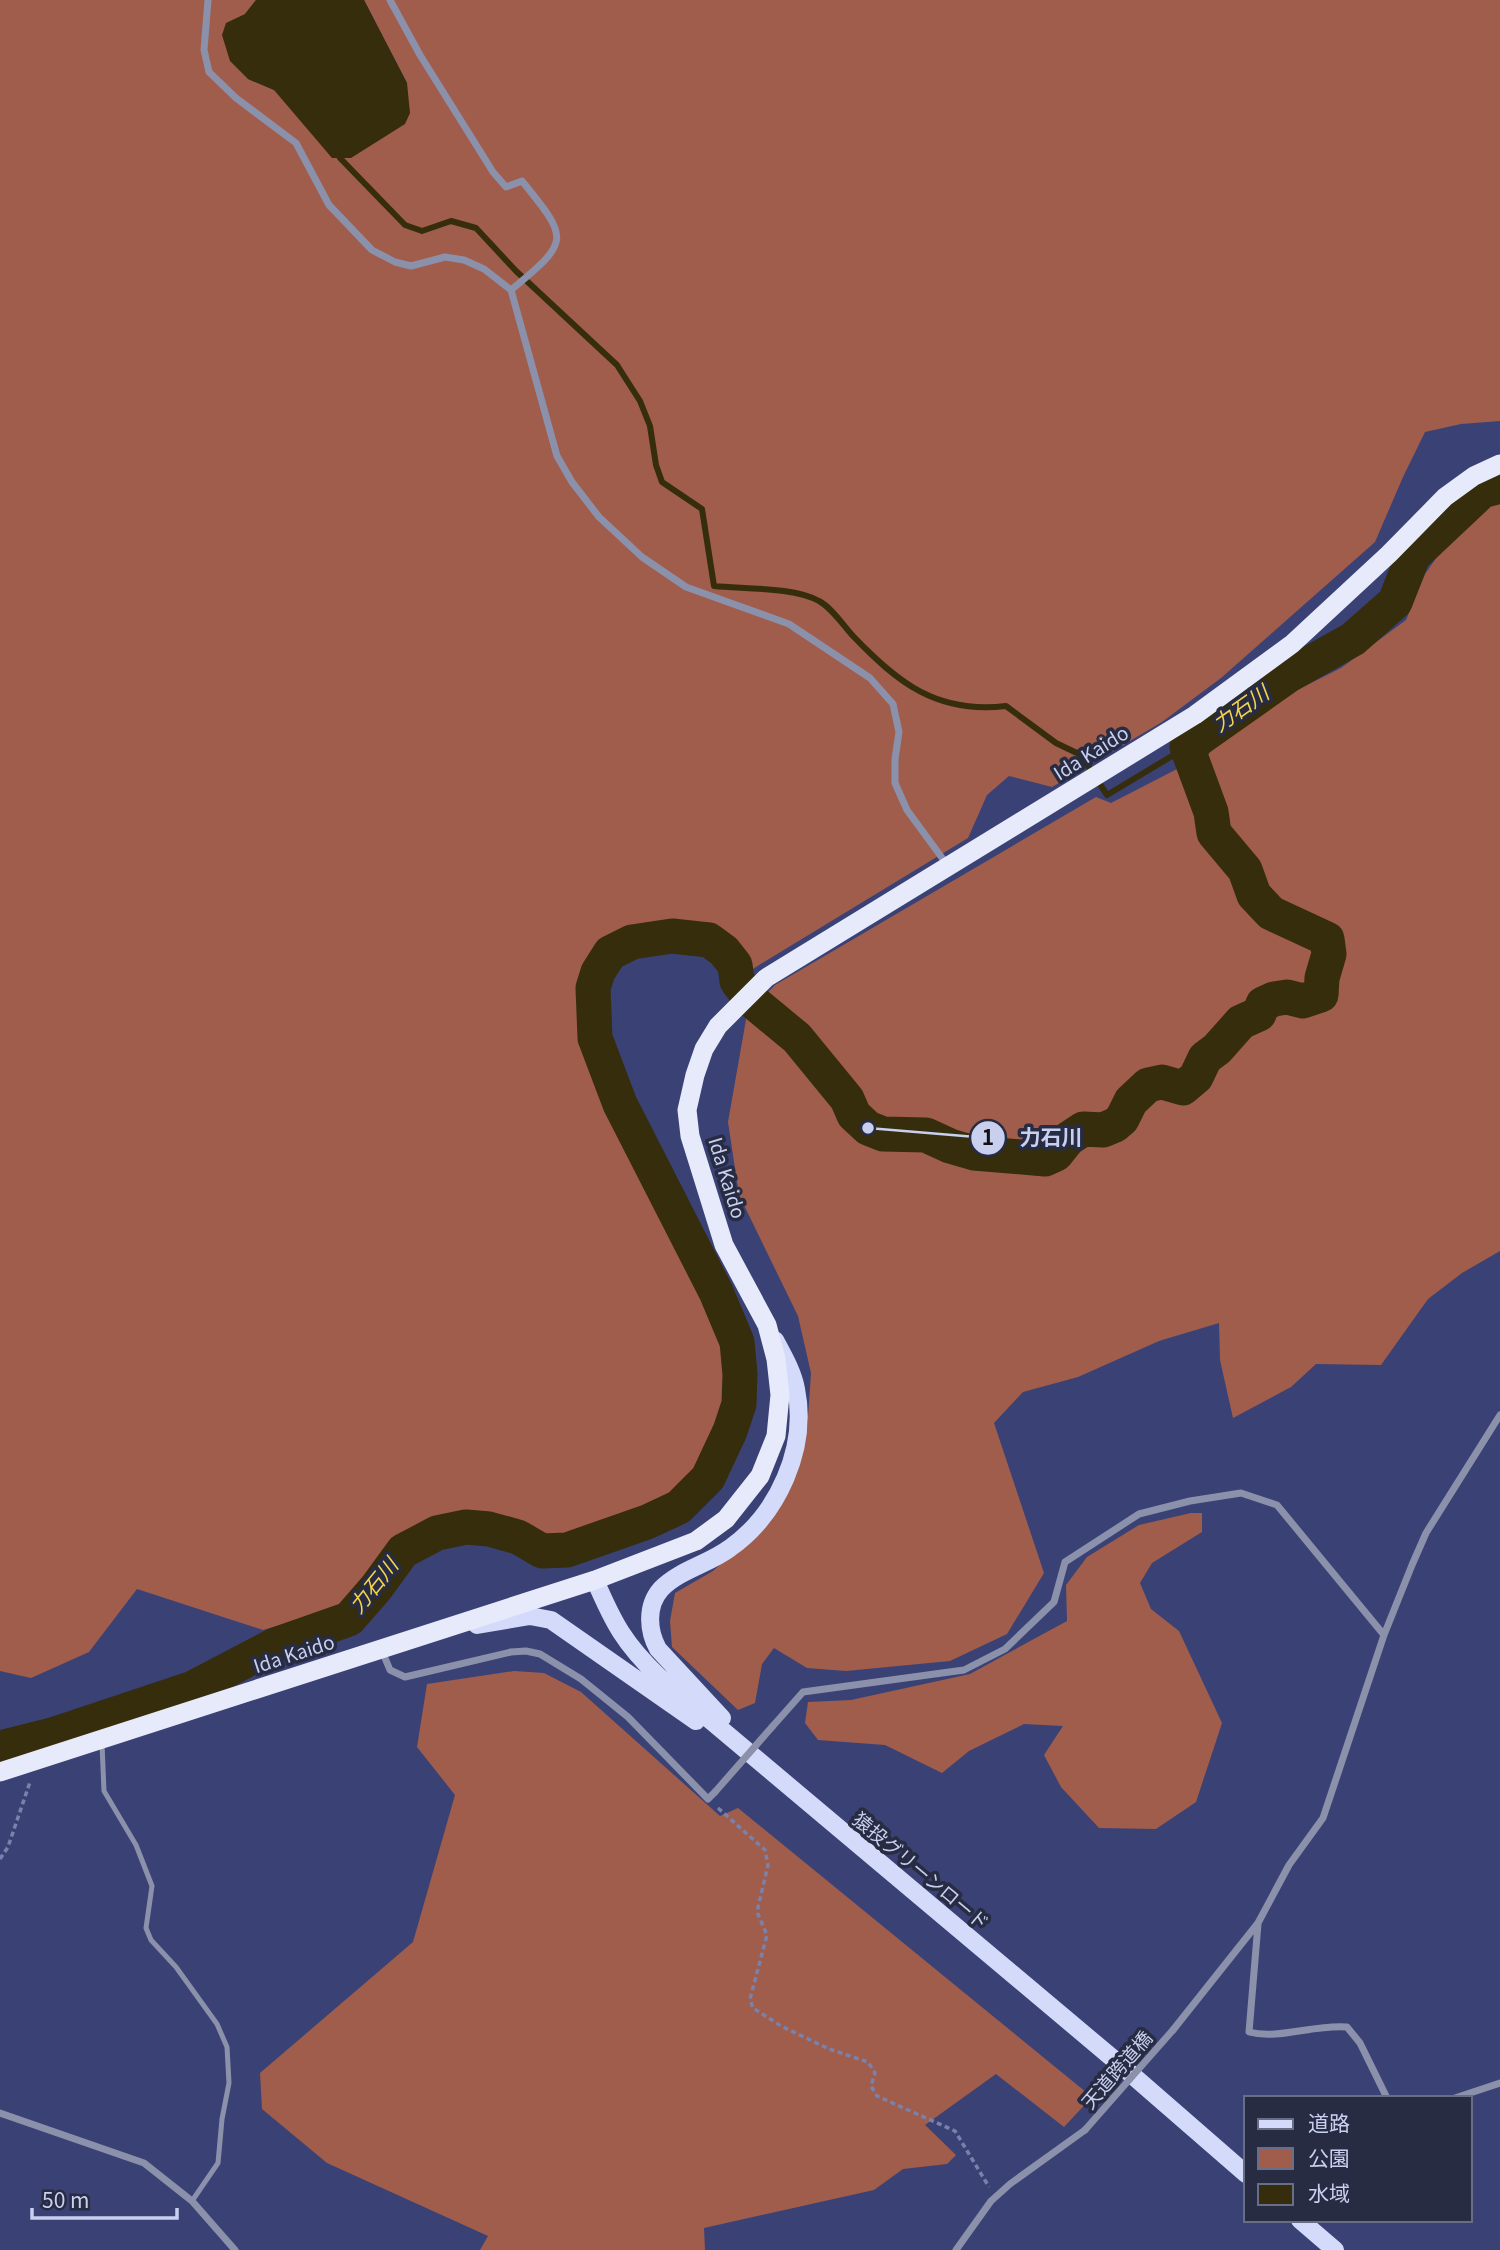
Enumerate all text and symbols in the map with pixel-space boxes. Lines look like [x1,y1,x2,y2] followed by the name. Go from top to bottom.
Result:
[1205,676,1276,738] water label: 力石川
[1048,718,1133,785] street label: Ida Kaido
[971,1117,1097,1159] callout: 力石川
[982,1121,994,1151] text: 1
[1020,1121,1083,1151] text: 力石川
[703,1134,754,1222] street label: Ida Kaido
[341,1549,405,1619] water label: 力石川
[250,1627,338,1678] street label: Ida Kaido
[848,1805,996,1935] street label: 猿投グリーンロード
[1075,2024,1157,2114] street label: 天道跨道橋
[1244,2096,1472,2222] legend
[1308,2107,1350,2137] text: 道路
[1308,2142,1350,2172] text: 公園
[32,2176,177,2220] scale bar
[1308,2177,1350,2207] text: 水域
[42,2184,89,2214] text: 50 m

